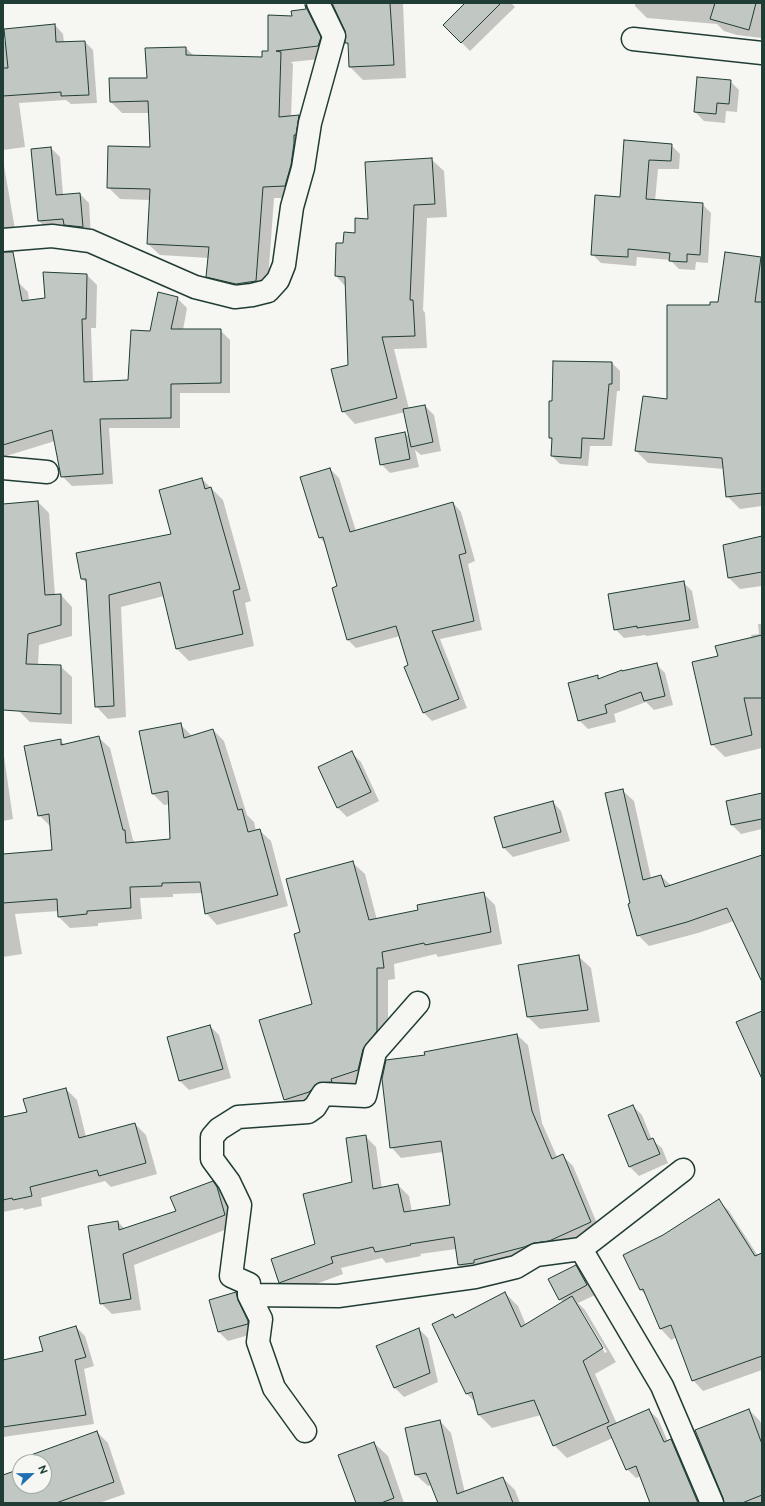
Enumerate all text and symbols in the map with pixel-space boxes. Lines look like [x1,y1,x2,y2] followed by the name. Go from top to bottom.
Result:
[12,1454,52,1494] north arrow
[35,1463,50,1476] text: N

